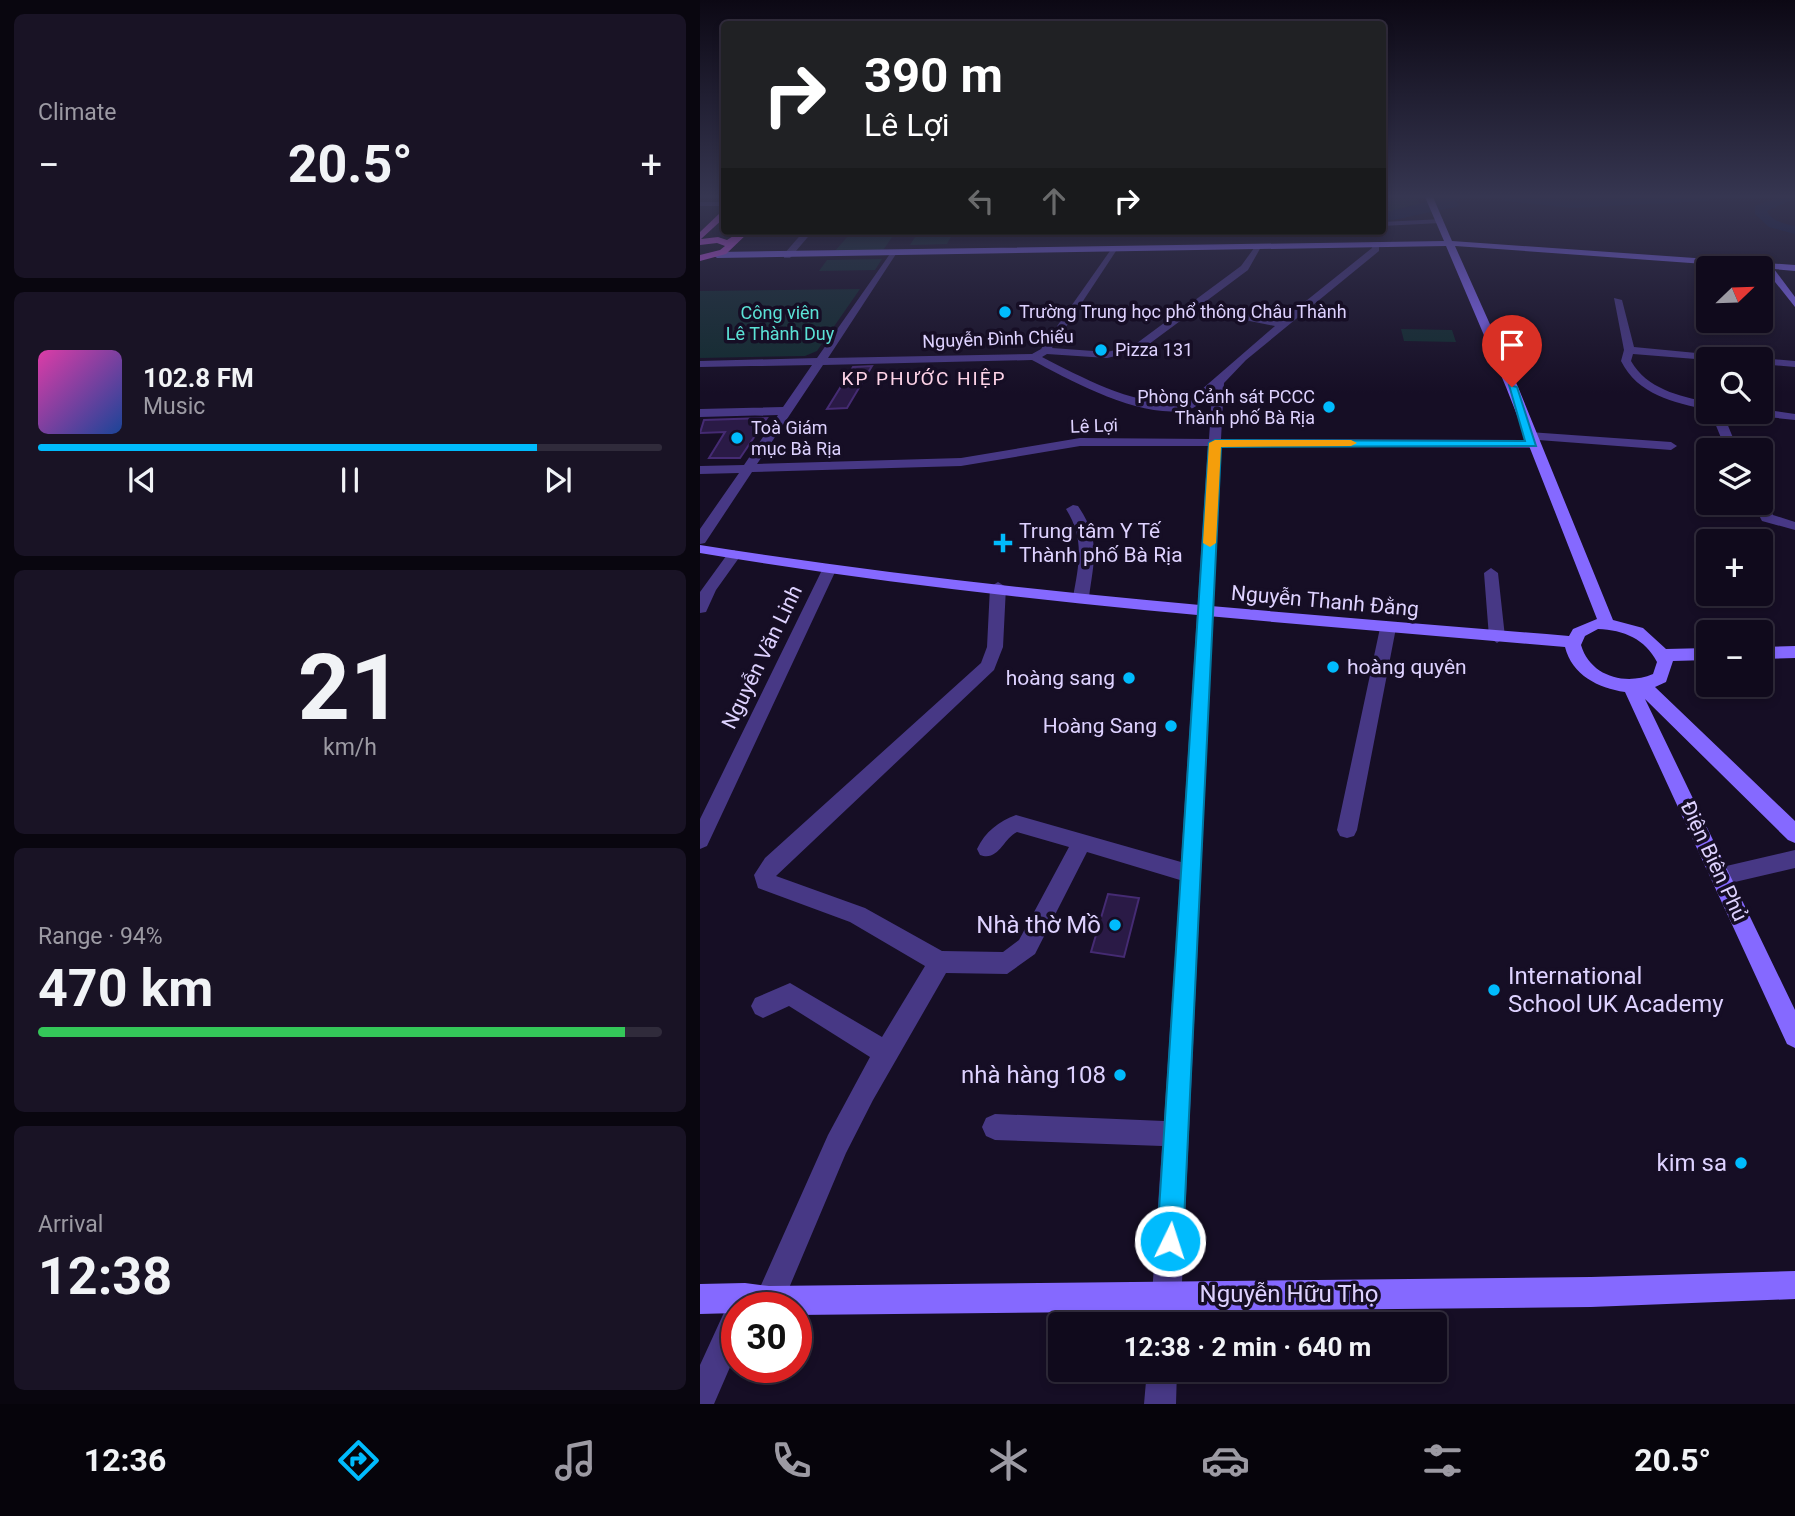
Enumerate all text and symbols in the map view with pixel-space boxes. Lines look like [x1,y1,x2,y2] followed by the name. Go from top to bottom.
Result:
[864,47,1003,104] text: 390 m
[749,49,840,140] icon: right
[38,99,117,126] text: Climate
[864,106,949,144] text: Lê Lợi
[288,134,413,195] text: 20.5°
[38,143,60,187] text: −
[640,143,662,187] text: +
[962,182,1000,220] icon: left
[1035,182,1073,220] icon: ahead
[1108,182,1146,220] icon: right
[1696,256,1773,332] north arrow
[1696,256,1773,697] map controls
[1019,301,1347,322] place label: Trường Trung học phổ thông Châu Thành
[726,302,835,344] park label: Công viên Lê Thành Duy
[997,304,1013,320] marker: Trường Trung học phổ thông Châu Thành
[1482,315,1542,387] pin
[922,325,1074,352] street label: Nguyễn Đình Chiểu
[1493,326,1531,364] icon: arrive
[1115,339,1193,360] place label: Pizza 131
[1093,342,1109,358] marker: Pizza 131
[1696,347,1773,424] button: search
[143,363,254,393] text: 102.8 FM
[841,367,1007,390] district label: KP PHƯỚC HIỆP
[1137,386,1315,428] place label: Phòng Cảnh sát PCCC Thành phố Bà Rịa
[143,393,205,420] text: Music
[1321,399,1337,415] marker: Phòng Cảnh sát PCCC Thành phố Bà Rịa
[1070,414,1118,437] street label: Lê Lợi
[751,417,841,459] place label: Toà Giám mục Bà Rịa
[729,430,745,446] marker: Toà Giám mục Bà Rịa
[1696,438,1773,515] button: layers
[123,461,161,499] icon: previous
[331,461,369,499] icon: pause
[539,461,577,499] icon: next
[1019,519,1183,567] place label: Trung tâm Y Tế Thành phố Bà Rịa
[1696,529,1773,606] button: +
[993,533,1013,553] marker: Trung tâm Y Tế Thành phố Bà Rịa
[717,581,807,733] street label: Nguyễn Văn Linh
[1230,581,1420,621] street label: Nguyễn Thanh Đằng
[1696,620,1773,697] button: −
[298,635,402,741] text: 21
[1347,655,1467,679] place label: hoàng quyên
[1325,659,1341,675] marker: hoàng quyên
[1006,666,1115,690] place label: hoàng sang
[1121,670,1137,686] marker: hoàng sang
[1043,714,1157,738] place label: Hoàng Sang
[1163,718,1179,734] marker: Hoàng Sang
[323,734,377,761] text: km/h
[1676,797,1752,925] street label: Điện Biên Phủ
[976,911,1101,939] place label: Nhà thờ Mồ
[1107,917,1123,933] marker: Nhà thờ Mồ
[38,923,163,950] text: Range · 94%
[38,958,213,1019] text: 470 km
[1508,962,1724,1018] place label: International School UK Academy
[1486,982,1502,998] marker: International School UK Academy
[961,1061,1106,1089] place label: nhà hàng 108
[1112,1067,1128,1083] marker: nhà hàng 108
[1657,1149,1727,1177] place label: kim sa
[1733,1155,1749,1171] marker: kim sa
[1133,1204,1207,1278] position arrow
[38,1211,103,1238] text: Arrival
[38,1246,172,1307] text: 12:38
[1200,1280,1378,1308] street label: Nguyễn Hữu Thọ
[721,1292,812,1383] speed limit sign: 30
[1124,1332,1371,1362] text: 12:38 · 2 min · 640 m
[334,1436,383,1485] icon: directions
[551,1436,600,1485] icon: music
[767,1436,816,1485] icon: phone
[984,1436,1033,1485] icon: climate
[1201,1436,1250,1485] icon: car
[1418,1436,1467,1485] icon: filters
[84,1441,166,1479] text: 12:36
[1634,1441,1711,1479] text: 20.5°

